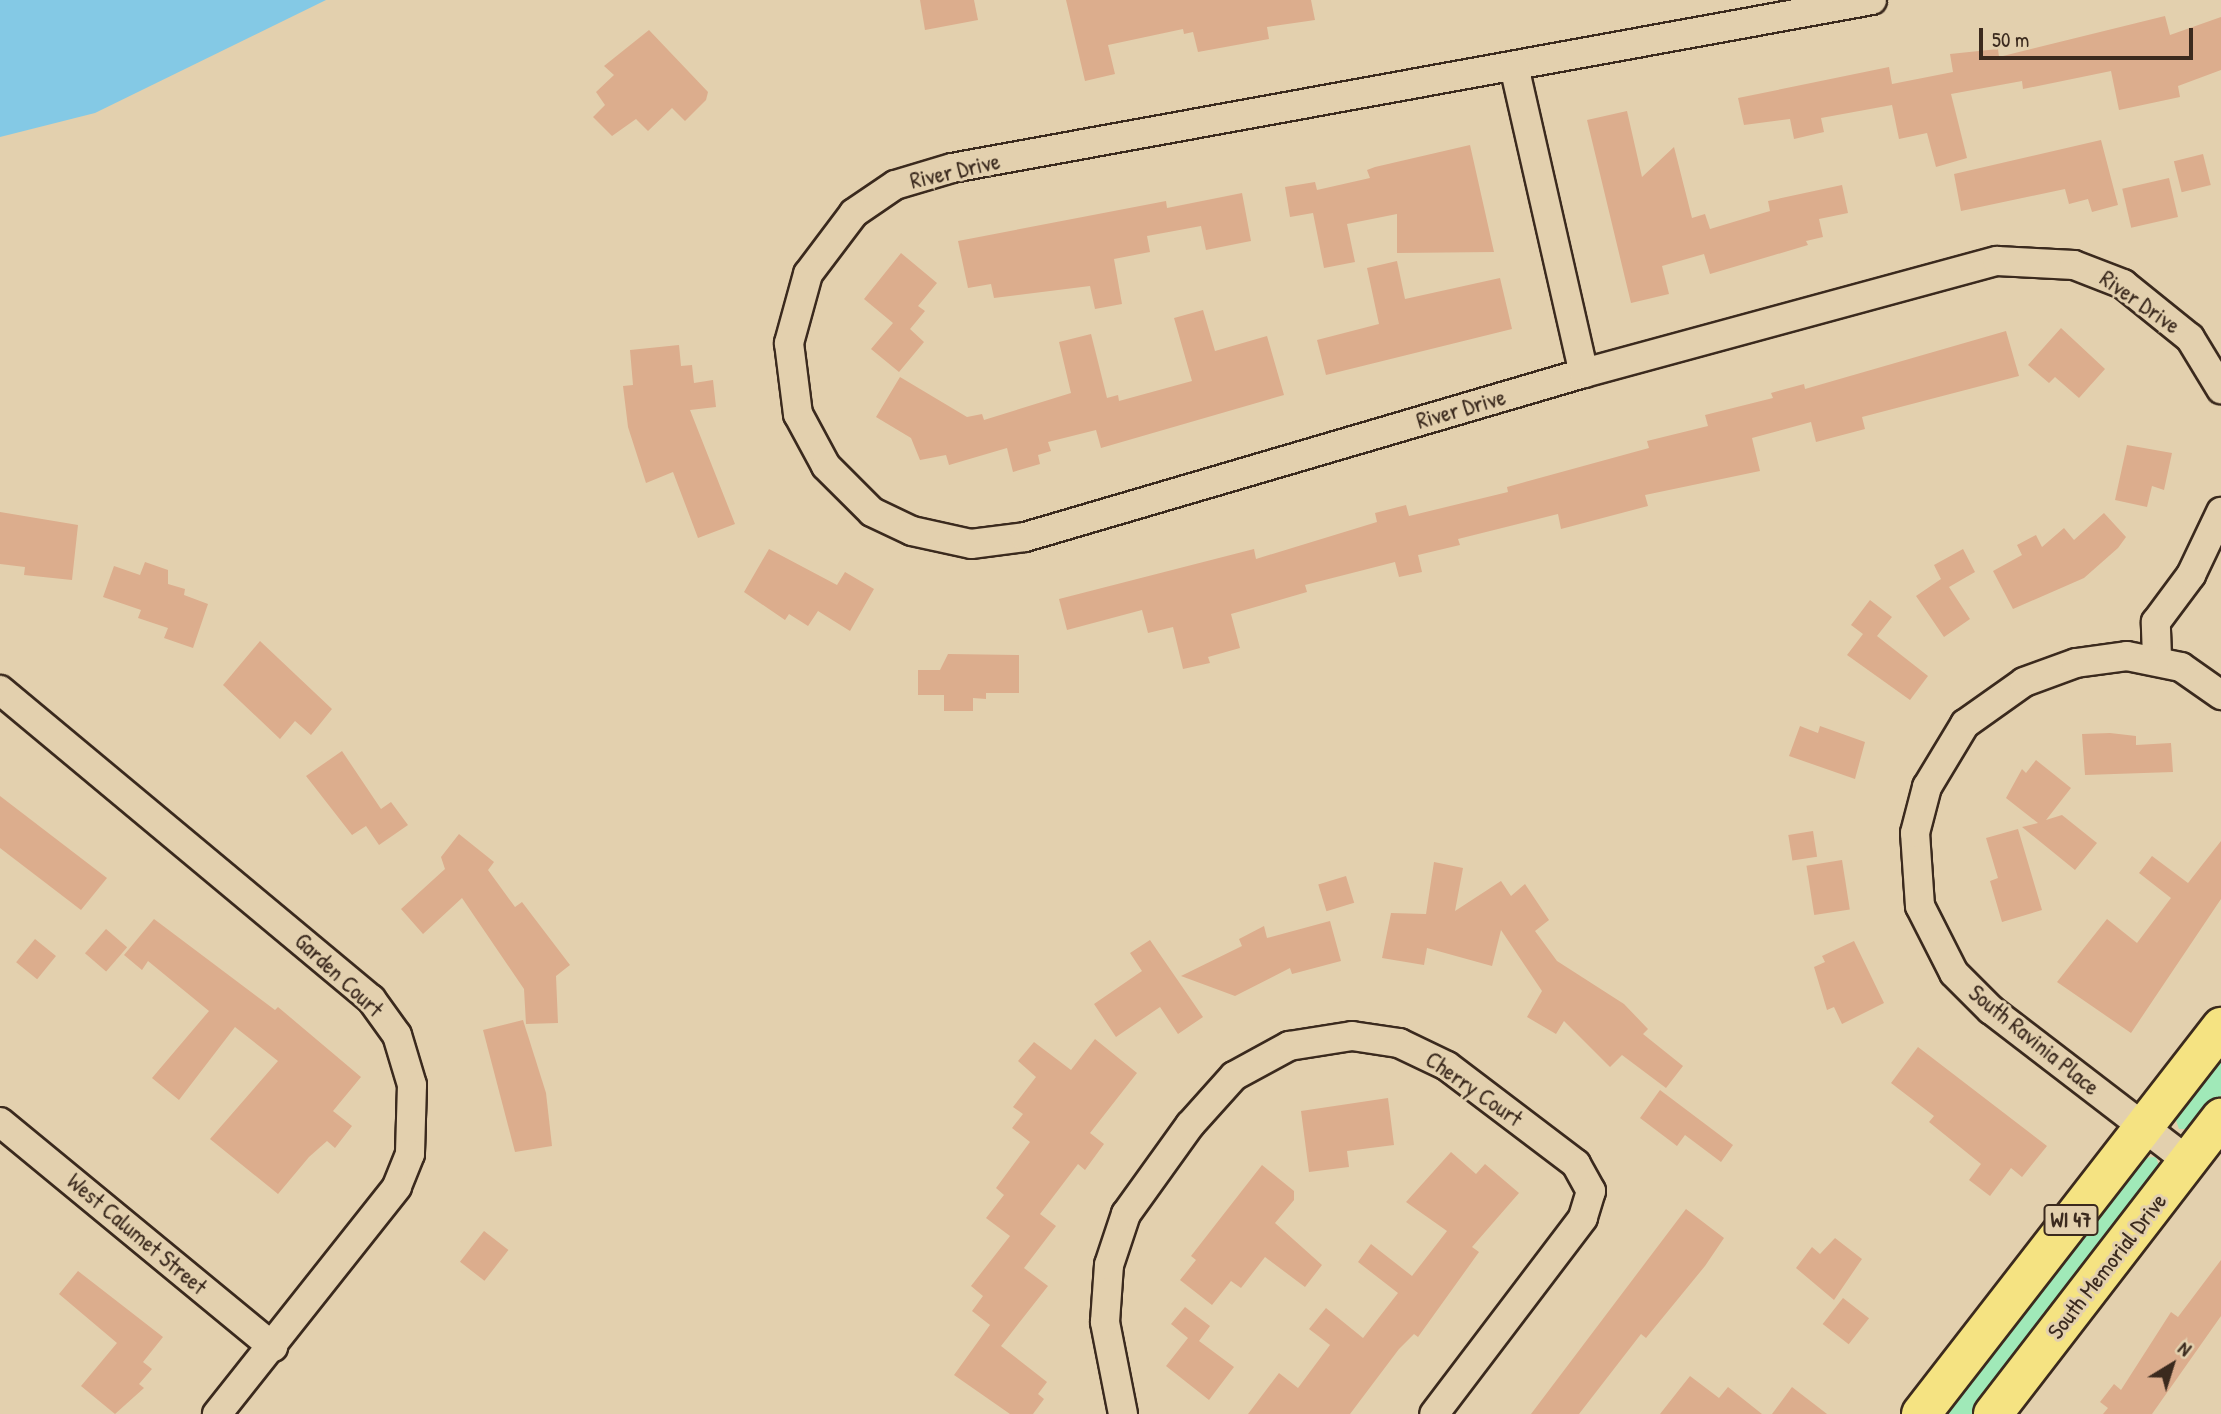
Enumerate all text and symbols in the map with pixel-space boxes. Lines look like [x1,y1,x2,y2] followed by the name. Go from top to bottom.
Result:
[1983,14,2196,58] scale bar
[1992,25,2029,54] text: 50 m
[907,147,1003,195] street label: River Drive
[2095,264,2185,340] street label: River Drive
[1413,383,1509,435] street label: River Drive
[289,927,389,1023] street label: Garden Court
[1963,979,2105,1101] street label: South Ravinia Place
[1420,1046,1528,1132] street label: Cherry Court
[62,1168,212,1300] street label: West Calumet Street
[2042,1188,2172,1344] street label: South Memorial Drive
[2043,1202,2099,1238] road number: WI 47
[2137,1330,2207,1400] north arrow
[2173,1335,2197,1362] text: N

